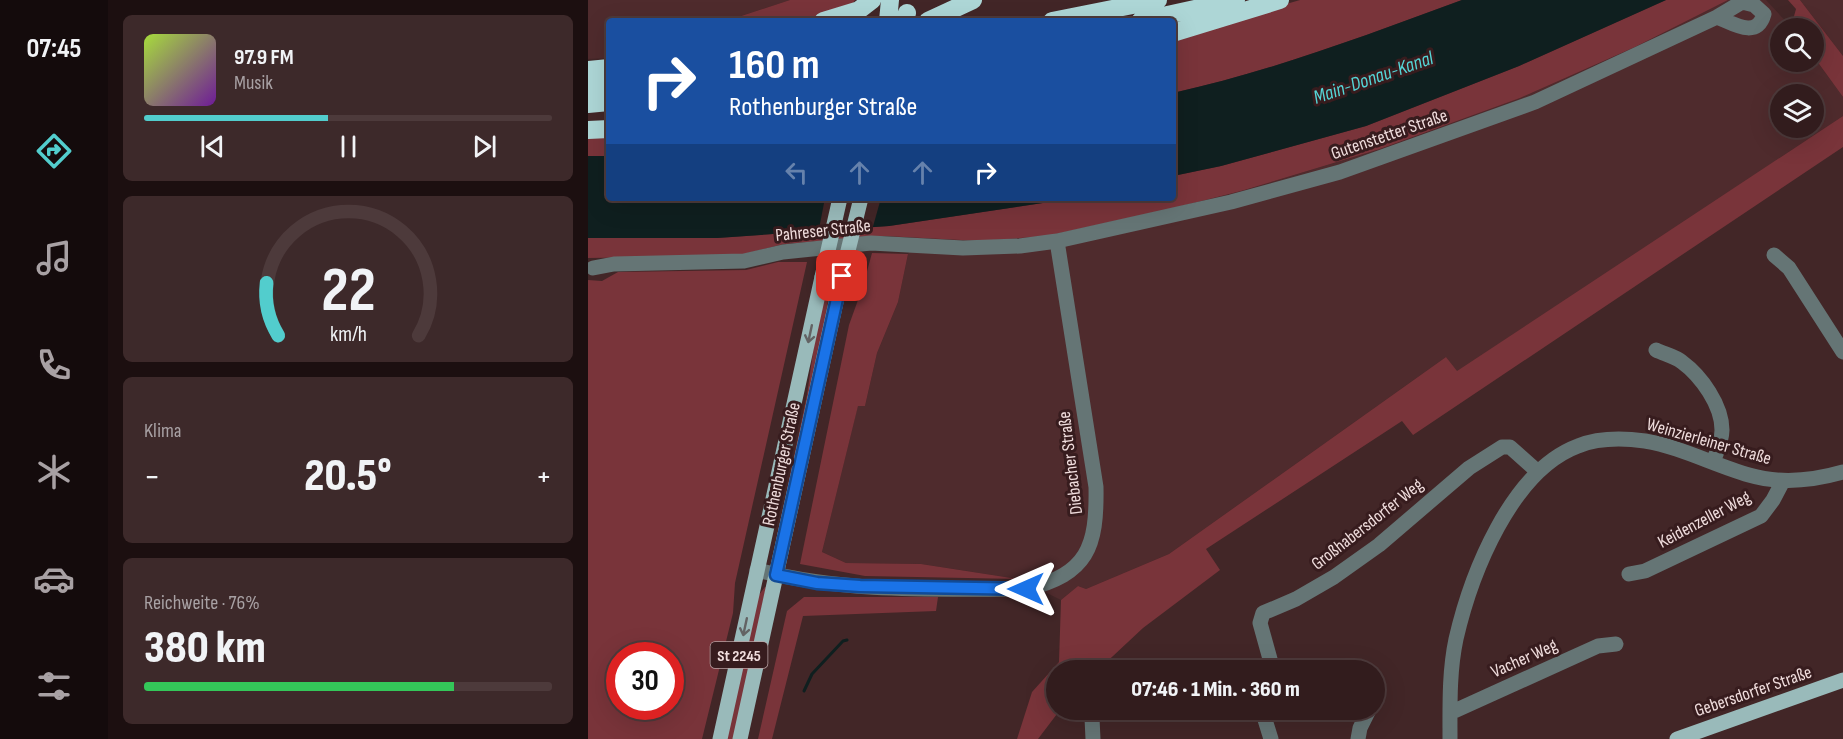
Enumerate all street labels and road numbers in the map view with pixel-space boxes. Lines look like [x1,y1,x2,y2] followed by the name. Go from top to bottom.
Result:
[1328,105,1450,164] street label: Gutenstetter Straße
[774,215,872,246] street label: Pahreser Straße
[758,401,805,528] street label: Rothenburger Straße
[1054,410,1087,516] street label: Diebacher Straße
[1644,414,1774,469] street label: Weinzierleiner Straße
[1307,474,1427,575] street label: Großhabersdorfer Weg
[1654,486,1754,553] street label: Keidenzeller Weg
[1488,635,1561,682] street label: Vacher Weg
[710,642,768,668] road number: St 2245
[1692,662,1815,721] street label: Gebersdorfer Straße

